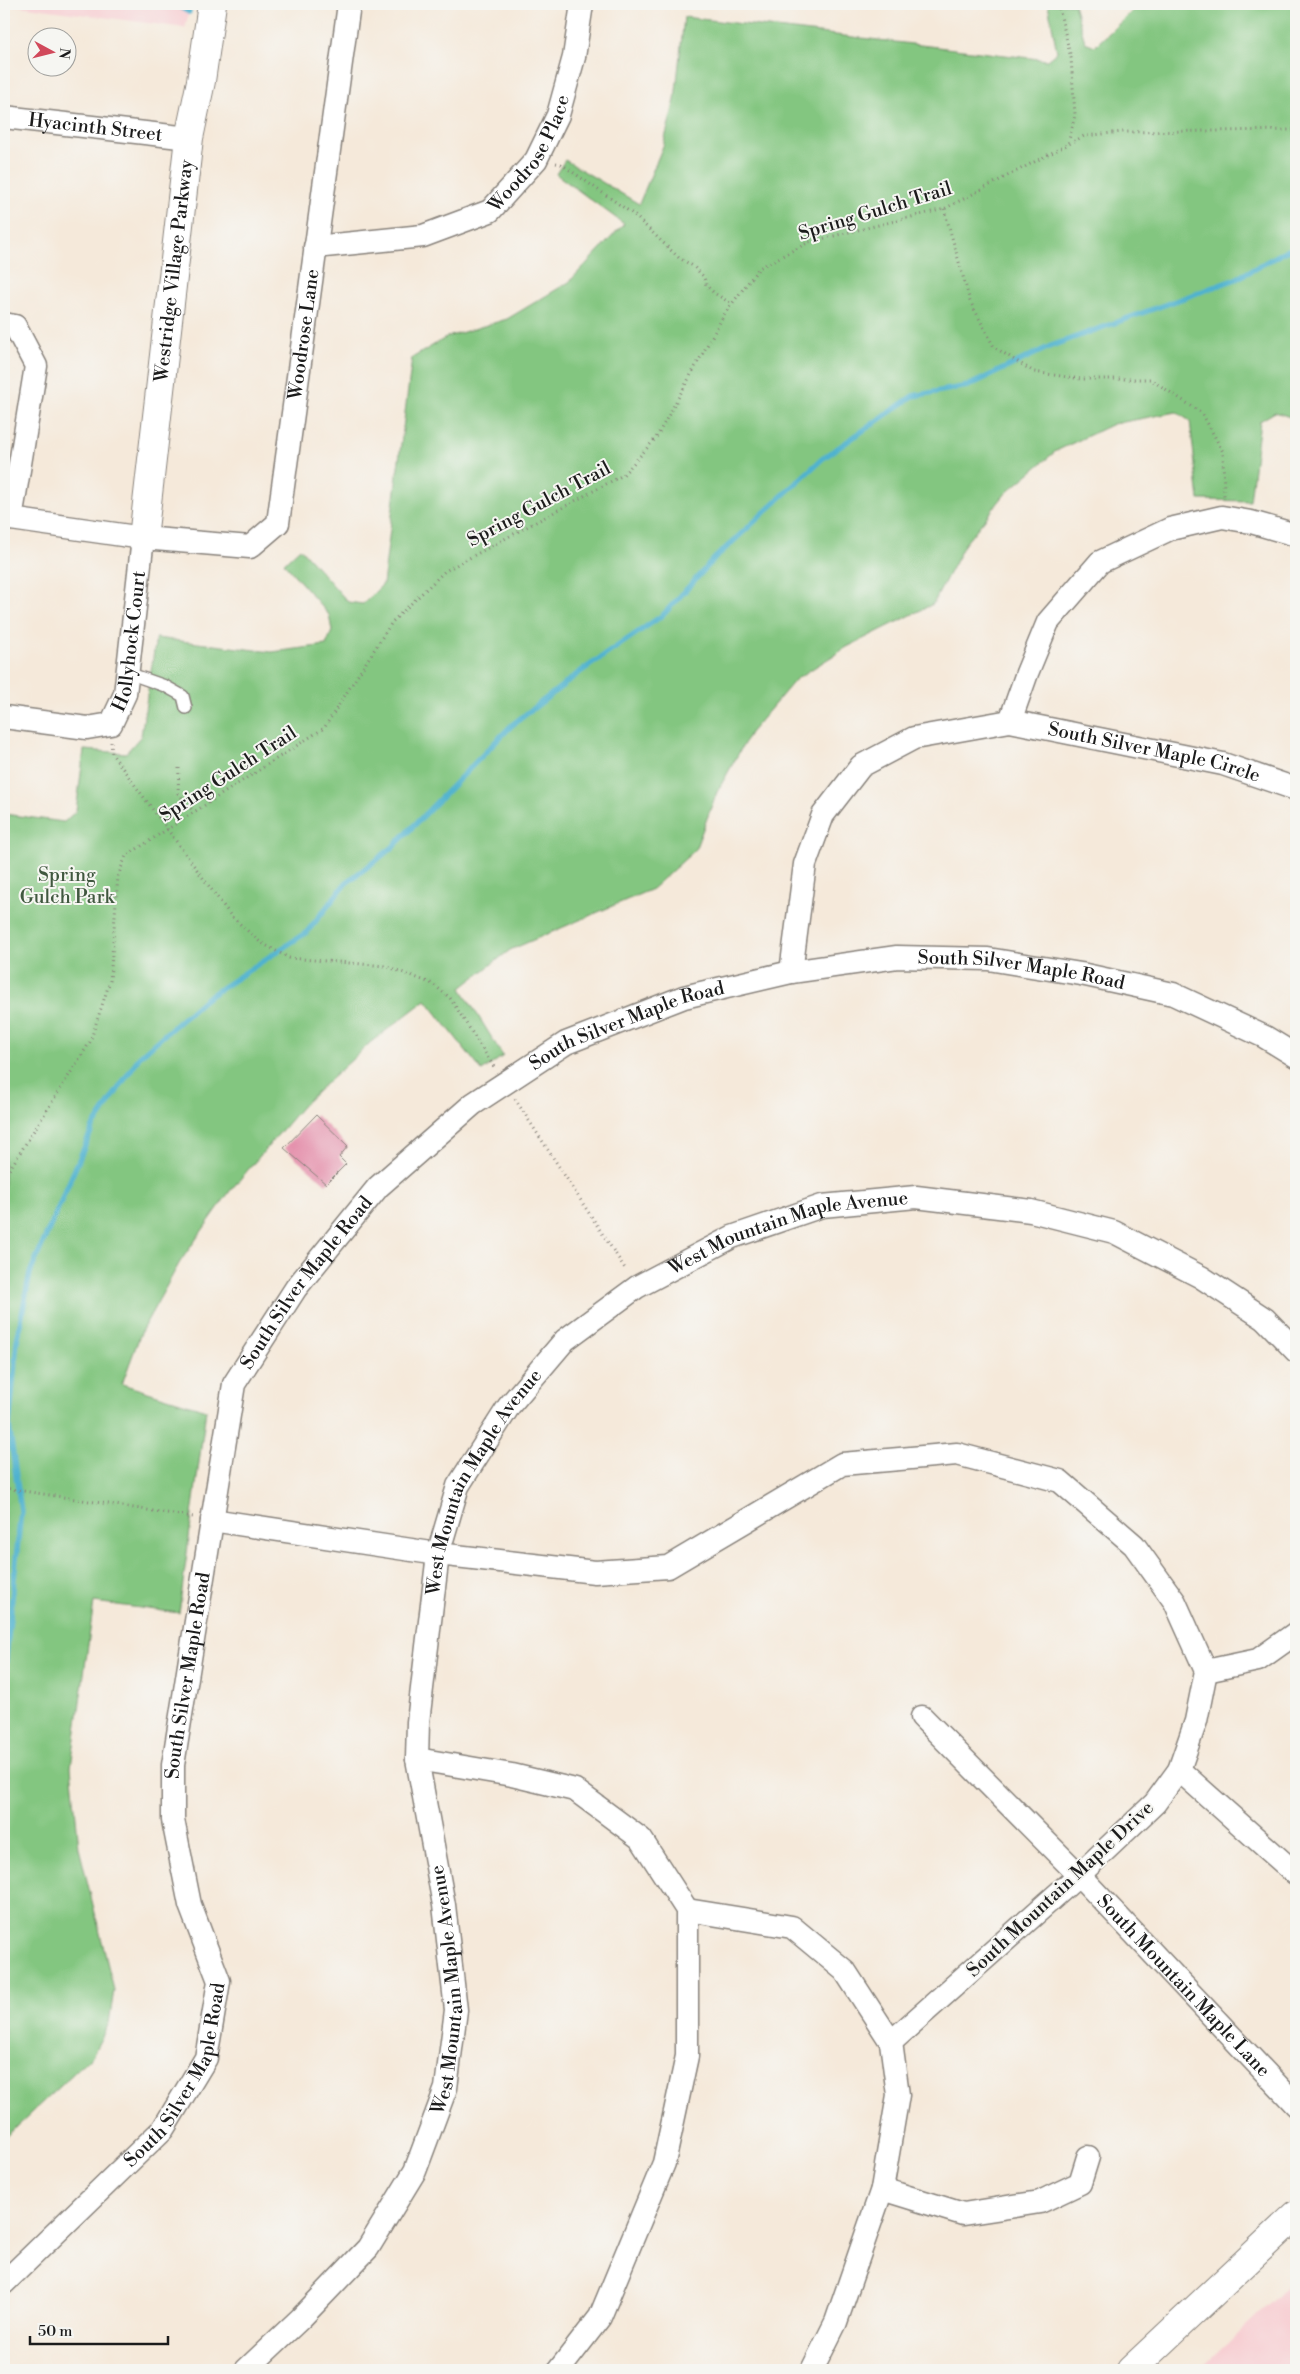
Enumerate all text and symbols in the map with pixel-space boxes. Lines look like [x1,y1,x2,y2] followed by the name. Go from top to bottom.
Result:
[28,28,78,78] north arrow
[54,47,74,60] text: N
[482,92,575,218] street label: Woodrose Place
[27,108,164,147] street label: Hyacinth Street
[149,157,199,384] street label: Westridge Village Parkway
[795,176,955,246] street label: Spring Gulch Trail
[283,268,325,402] street label: Woodrose Lane
[463,456,615,552] street label: Spring Gulch Trail
[106,569,151,716] street label: Hollyhock Court
[1046,717,1264,788] street label: South Silver Maple Circle
[155,720,302,827] street label: Spring Gulch Trail
[20,863,115,909] park label: Spring Gulch Park
[917,945,1127,995] street label: South Silver Maple Road
[525,976,727,1076] street label: South Silver Maple Road
[663,1186,909,1281] street label: West Mountain Maple Avenue
[235,1191,378,1374] street label: South Silver Maple Road
[421,1364,547,1597] street label: West Mountain Maple Avenue
[161,1570,216,1779] street label: South Silver Maple Road
[961,1796,1159,1982] street label: South Mountain Maple Drive
[425,1863,468,2119] street label: West Mountain Maple Avenue
[1092,1889,1275,2082] street label: South Mountain Maple Lane
[119,1981,231,2172] street label: South Silver Maple Road
[30,2314,168,2346] scale bar
[38,2322,72,2341] text: 50 m

